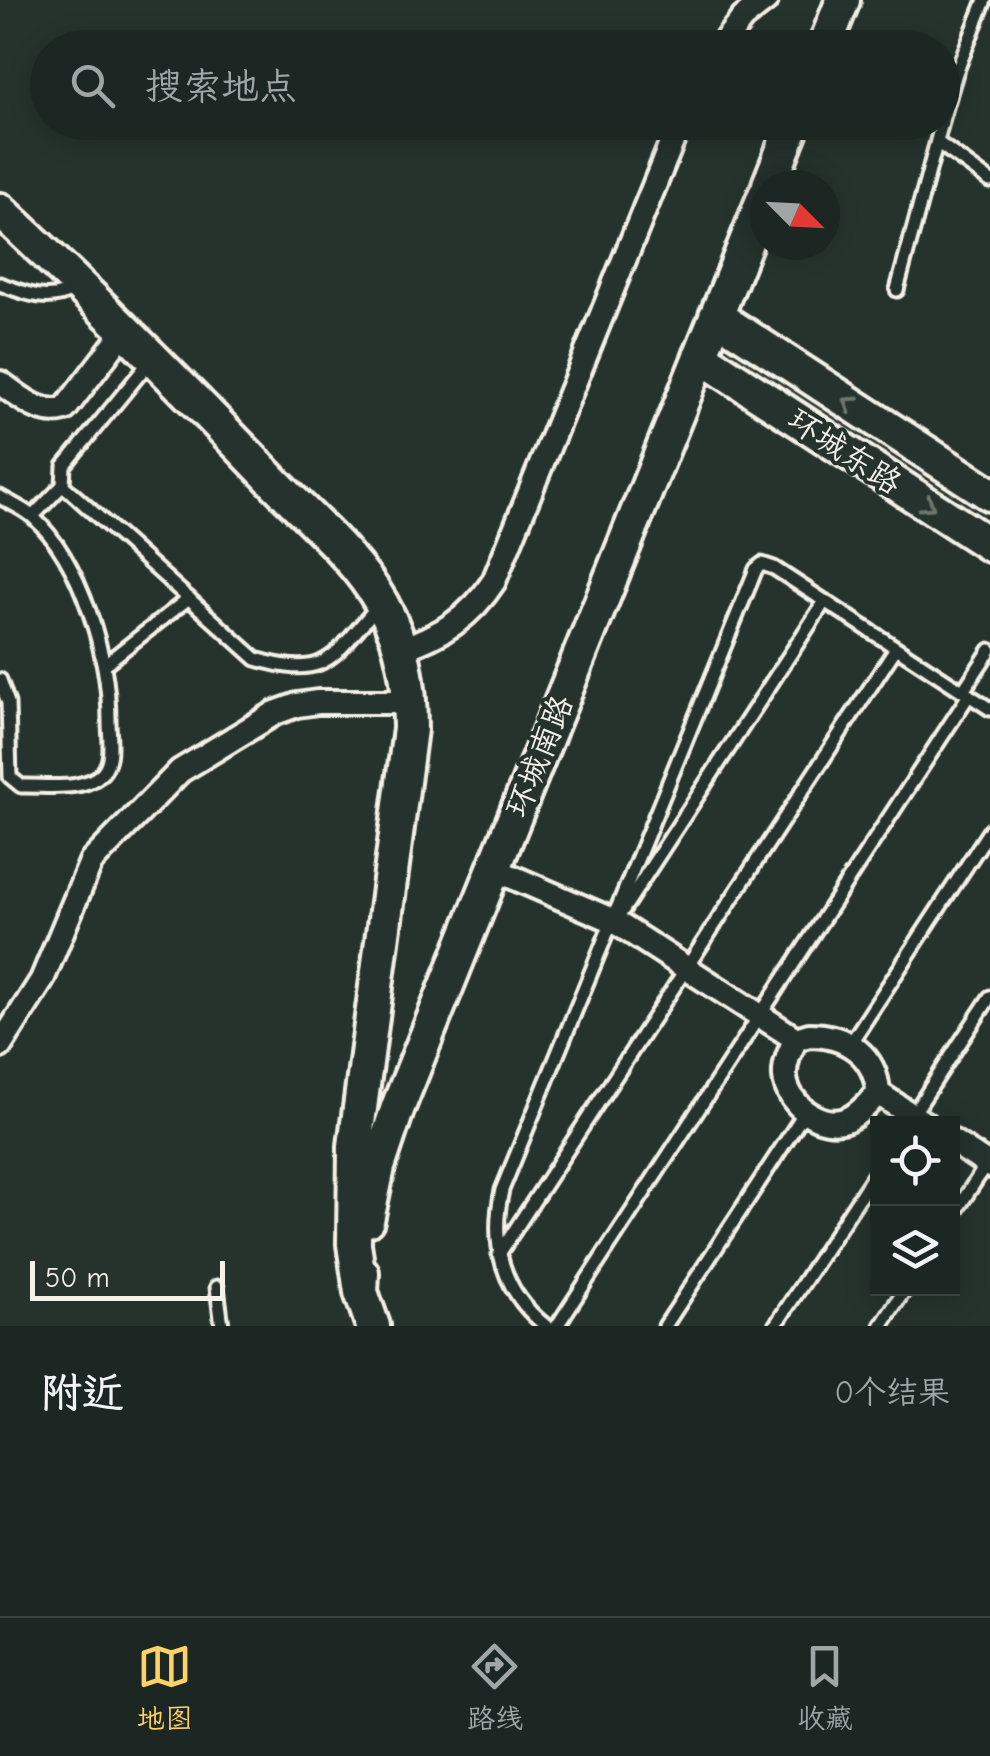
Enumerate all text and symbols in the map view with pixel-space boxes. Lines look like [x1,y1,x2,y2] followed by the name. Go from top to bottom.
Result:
[30,30,960,140] search box
[65,58,120,113] icon: search
[145,65,297,109] text: 搜索地点
[750,170,840,260] north arrow
[842,396,860,415] one-way arrow
[781,401,908,502] street label: 环城东路
[917,493,936,511] one-way arrow
[498,690,581,822] street label: 环城南路
[870,1116,960,1296] map controls
[870,1116,960,1206] button: locate
[870,1206,960,1296] button: layers
[30,1256,225,1300] scale bar
[45,1262,110,1294] text: 50 m
[40,1369,124,1418] text: 附近
[835,1374,950,1411] text: 0个结果
[137,1639,193,1736] tab: 地图
[467,1639,523,1736] tab: 路线
[797,1639,853,1736] tab: 收藏

